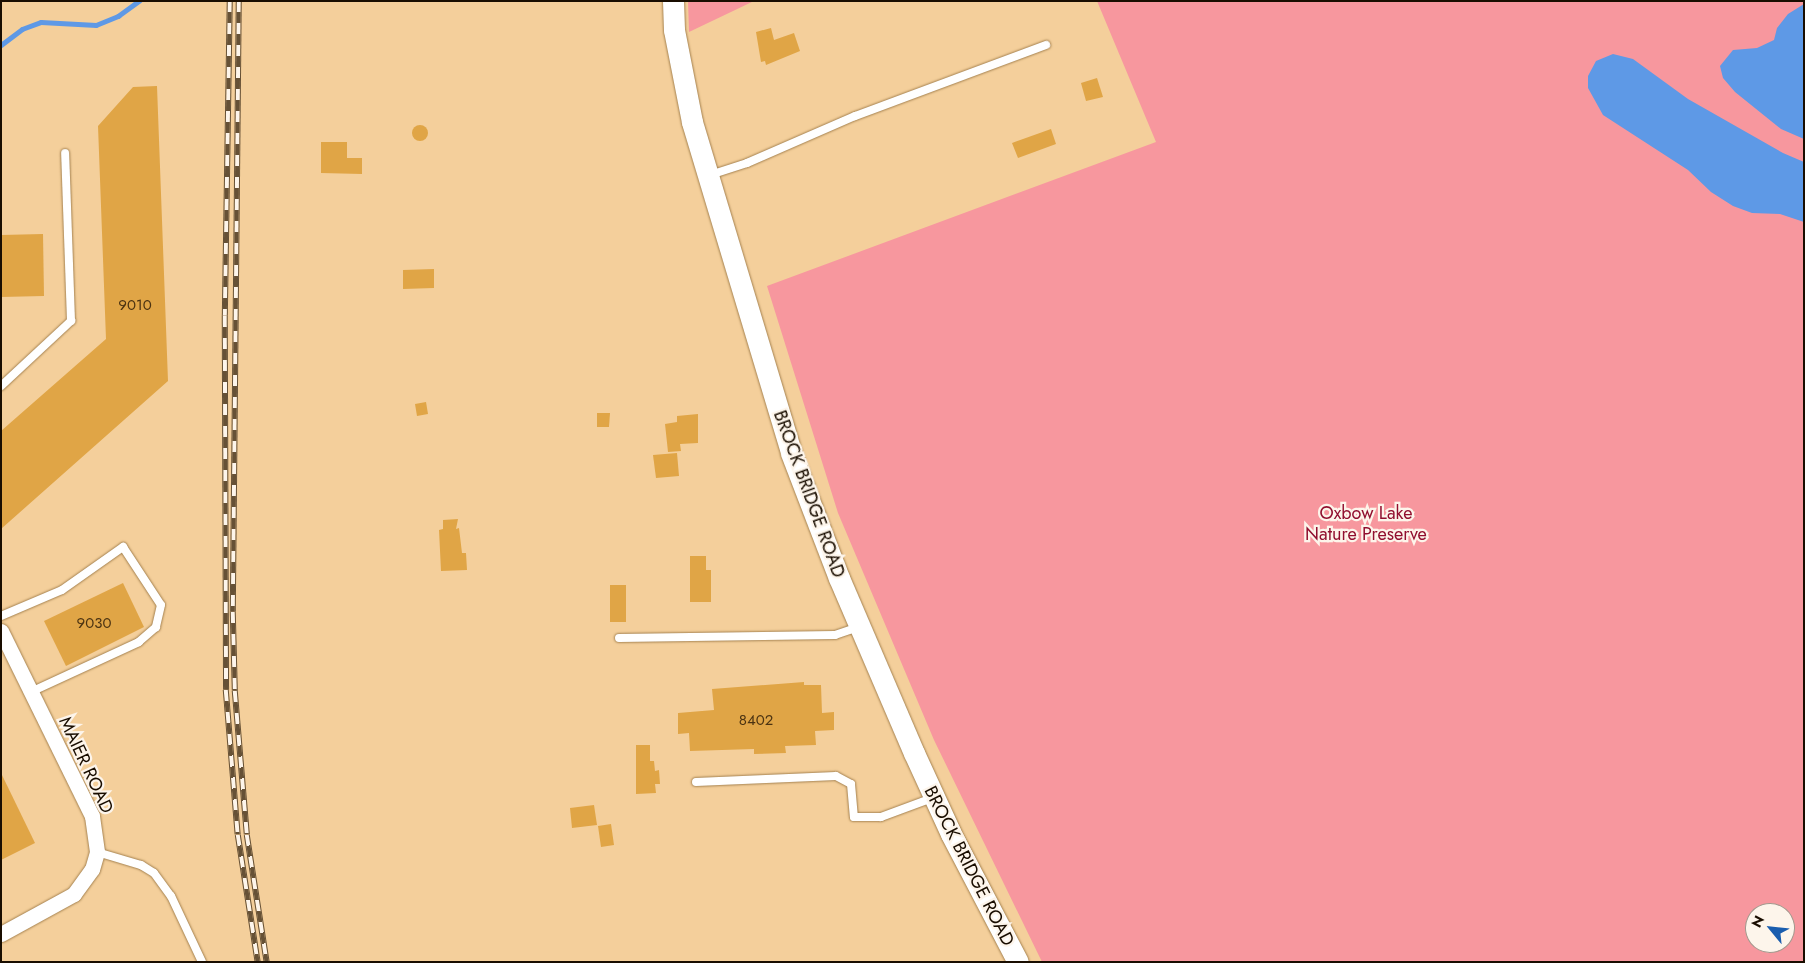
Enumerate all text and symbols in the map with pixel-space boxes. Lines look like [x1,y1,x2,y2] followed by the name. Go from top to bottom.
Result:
[118,297,152,315] house number: 9010
[769,408,849,580] street label: BROCK BRIDGE ROAD
[1305,503,1427,546] park label: Oxbow Lake Nature Preserve
[77,615,111,633] house number: 9030
[739,712,773,730] house number: 8402
[54,713,118,817] street label: MAIER ROAD
[919,783,1019,949] street label: BROCK BRIDGE ROAD
[1745,903,1795,953] north arrow
[1746,912,1769,931] text: N

